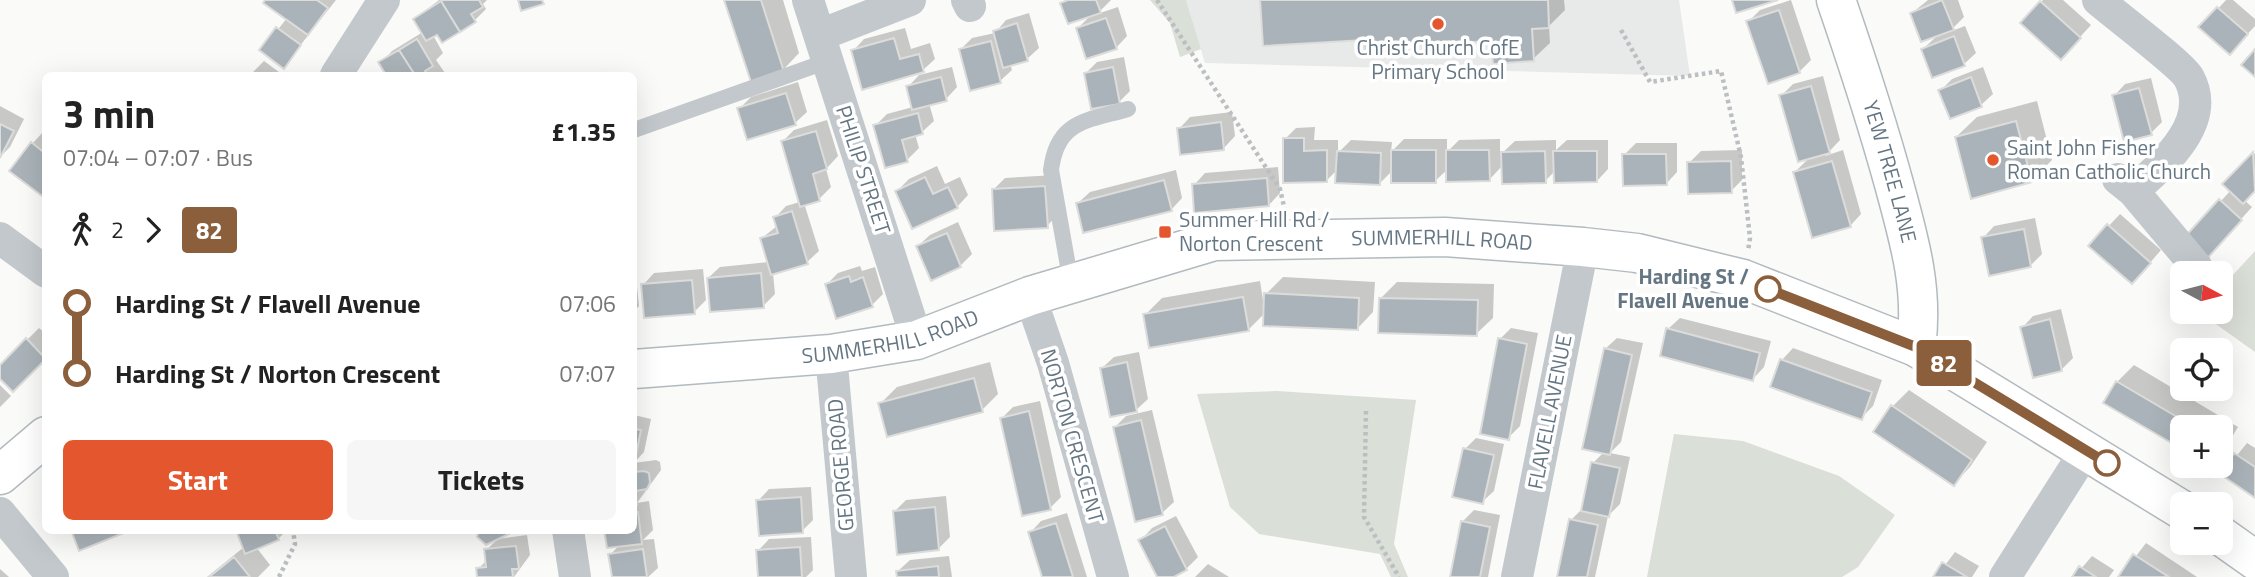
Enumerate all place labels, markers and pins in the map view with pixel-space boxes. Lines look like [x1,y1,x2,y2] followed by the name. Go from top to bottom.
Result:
[1430,16,1446,32] marker: Christ Church CofE Primary School
[1356,31,1520,87] place label: Christ Church CofE Primary School
[2007,131,2211,187] place label: Saint John Fisher Roman Catholic Church
[1985,152,2001,168] marker: Saint John Fisher Roman Catholic Church
[1179,203,1329,259] place label: Summer Hill Rd / Norton Crescent
[1157,224,1173,240] marker: Summer Hill Rd / Norton Crescent
[1617,260,1749,316] place label: Harding St / Flavell Avenue
[1755,276,1781,302] marker: Harding St / Flavell Avenue
[2094,450,2120,476] unlabelled marker

